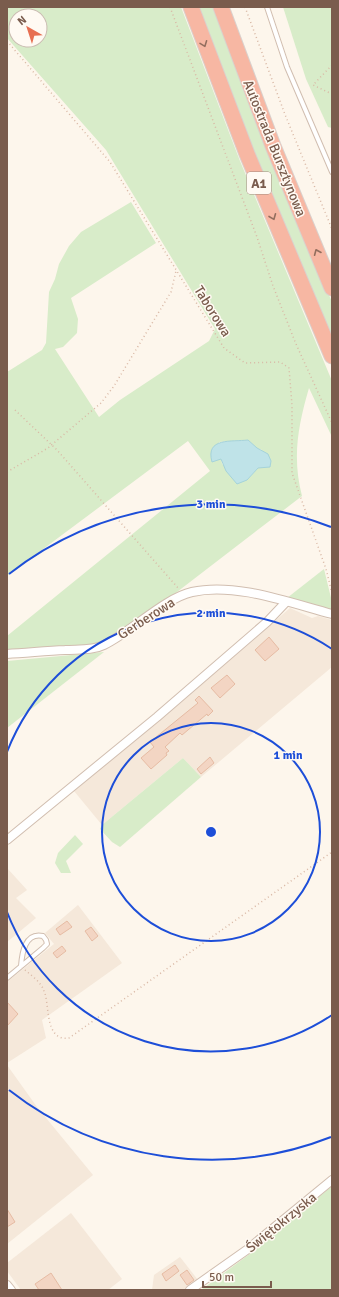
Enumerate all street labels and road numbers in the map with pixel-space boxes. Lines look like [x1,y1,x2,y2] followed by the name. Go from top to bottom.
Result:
[239,77,310,219] street label: Autostrada Bursztynowa
[247,172,271,194] road number: A1
[190,283,235,340] street label: Taborowa
[115,594,178,643] street label: Gerberowa
[243,1189,320,1256] street label: Świętokrzyska

